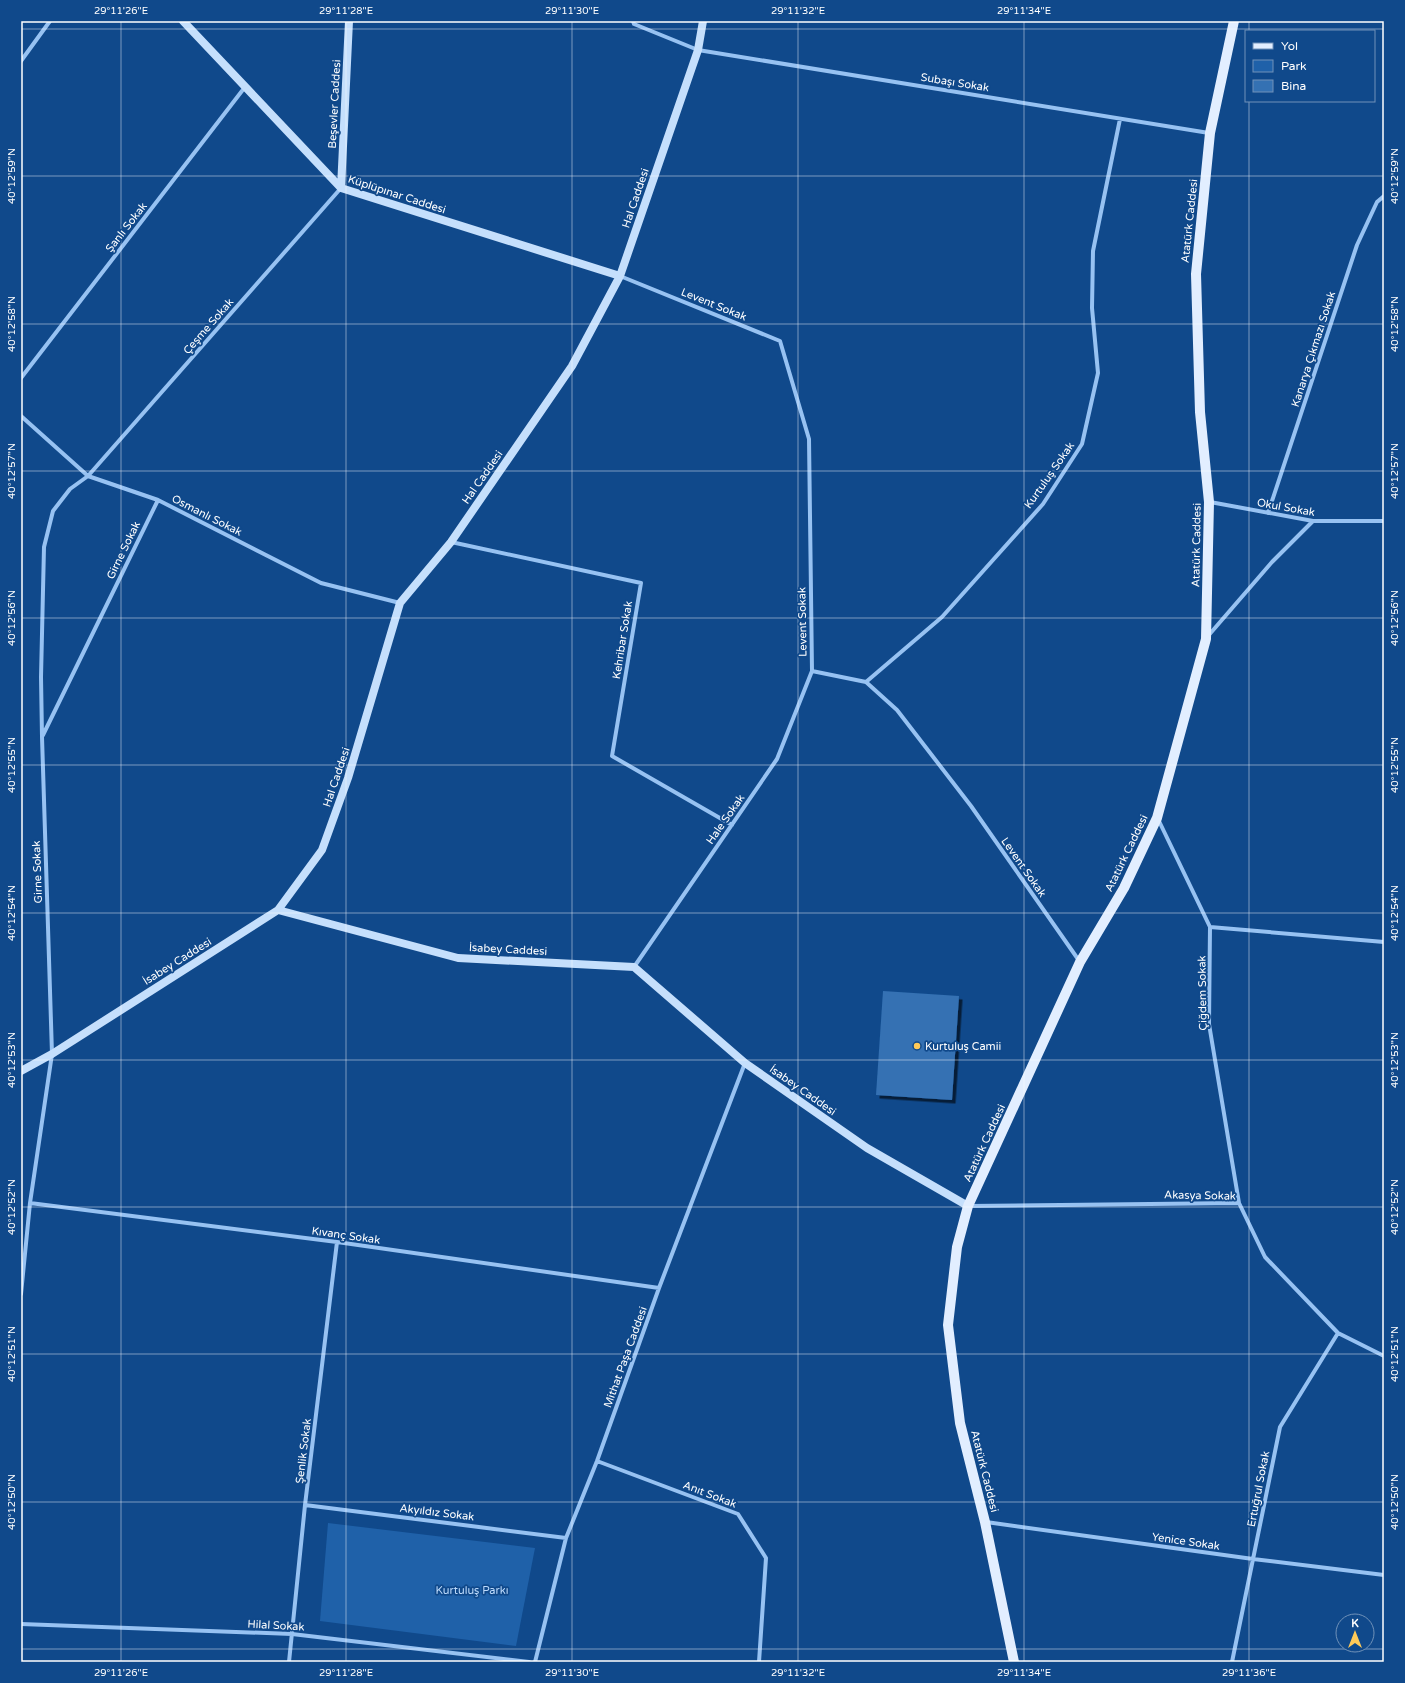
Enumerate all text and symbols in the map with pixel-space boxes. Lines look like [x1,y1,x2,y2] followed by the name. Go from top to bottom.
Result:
[94,5,148,17] text: 29°11'26"E
[319,5,373,17] text: 29°11'28"E
[545,5,599,17] text: 29°11'30"E
[771,5,825,17] text: 29°11'32"E
[997,5,1051,17] text: 29°11'34"E
[1245,30,1375,102] legend
[1281,39,1298,53] text: Yol
[326,59,343,149] street label: Beşevler Caddesi
[1281,59,1307,73] text: Park
[920,71,990,94] street label: Subaşı Sokak
[1281,79,1306,93] text: Bina
[6,148,18,204] text: 40°12'59"N
[1389,148,1401,204] text: 40°12'59"N
[619,167,652,230] street label: Hal Caddesi
[346,173,447,216] street label: Küplüpınar Caddesi
[1179,179,1200,264] street label: Atatürk Caddesi
[103,200,150,255] street label: Şanlı Sokak
[679,285,749,324] street label: Levent Sokak
[1289,290,1338,409] street label: Kanarya Çıkmazı Sokak
[6,296,18,352] text: 40°12'58"N
[181,296,236,357] street label: Çeşme Sokak
[1389,296,1401,352] text: 40°12'58"N
[1022,439,1077,511] street label: Kurtuluş Sokak
[6,443,18,499] text: 40°12'57"N
[1389,443,1401,499] text: 40°12'57"N
[459,448,506,506] street label: Hal Caddesi
[170,492,244,539] street label: Osmanlı Sokak
[1256,496,1316,519] street label: Okul Sokak
[1189,503,1204,587] street label: Atatürk Caddesi
[104,519,143,581] street label: Girne Sokak
[795,587,810,657] street label: Levent Sokak
[6,590,18,646] text: 40°12'56"N
[1389,590,1401,646] text: 40°12'56"N
[610,600,635,680] street label: Kehribar Sokak
[6,737,18,793] text: 40°12'55"N
[1389,737,1401,793] text: 40°12'55"N
[320,746,353,809] street label: Hal Caddesi
[703,792,747,847] street label: Hale Sokak
[1102,813,1151,894] street label: Atatürk Caddesi
[998,835,1049,900] street label: Levent Sokak
[30,840,45,903] street label: Girne Sokak
[6,885,18,941] text: 40°12'54"N
[1389,885,1401,941] text: 40°12'54"N
[141,935,214,988] street label: İsabey Caddesi
[469,941,547,958] street label: İsabey Caddesi
[1195,955,1210,1031] street label: Çiğdem Sokak
[6,1032,18,1088] text: 40°12'53"N
[1389,1032,1401,1088] text: 40°12'53"N
[925,1040,1001,1053] place label: Kurtuluş Camii
[912,1041,922,1051] marker: Kurtuluş Camii
[767,1063,839,1118] street label: İsabey Caddesi
[961,1102,1008,1184] street label: Atatürk Caddesi
[6,1179,18,1235] text: 40°12'52"N
[1389,1179,1401,1235] text: 40°12'52"N
[1164,1188,1236,1203] street label: Akasya Sokak
[311,1224,381,1247] street label: Kıvanç Sokak
[601,1305,650,1410] street label: Mithat Paşa Caddesi
[6,1326,18,1382] text: 40°12'51"N
[1389,1326,1401,1382] text: 40°12'51"N
[293,1418,314,1484] street label: Şenlik Sokak
[968,1429,1001,1514] street label: Atatürk Caddesi
[1245,1450,1272,1528] street label: Ertuğrul Sokak
[6,1474,18,1530] text: 40°12'50"N
[1389,1474,1401,1530] text: 40°12'50"N
[681,1478,738,1511] street label: Anıt Sokak
[399,1501,475,1524] street label: Akyıldız Sokak
[1151,1530,1221,1553] street label: Yenice Sokak
[436,1584,509,1597] park label: Kurtuluş Parkı
[1335,1613,1375,1653] north arrow
[1351,1617,1359,1630] text: K
[247,1618,305,1633] street label: Hilal Sokak
[94,1667,148,1679] text: 29°11'26"E
[319,1667,373,1679] text: 29°11'28"E
[545,1667,599,1679] text: 29°11'30"E
[771,1667,825,1679] text: 29°11'32"E
[997,1667,1051,1679] text: 29°11'34"E
[1222,1667,1276,1679] text: 29°11'36"E

